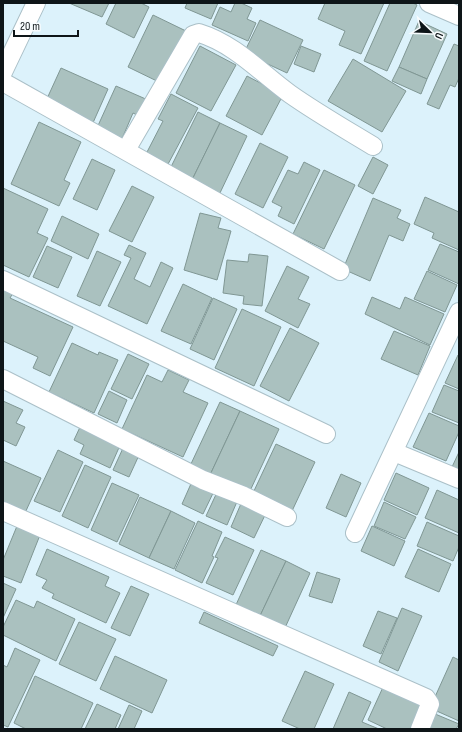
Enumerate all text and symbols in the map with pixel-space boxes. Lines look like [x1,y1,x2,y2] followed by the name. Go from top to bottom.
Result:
[14,12,78,38] scale bar
[410,12,450,52] north arrow
[20,19,40,34] text: 20 m
[432,31,446,41] text: U

